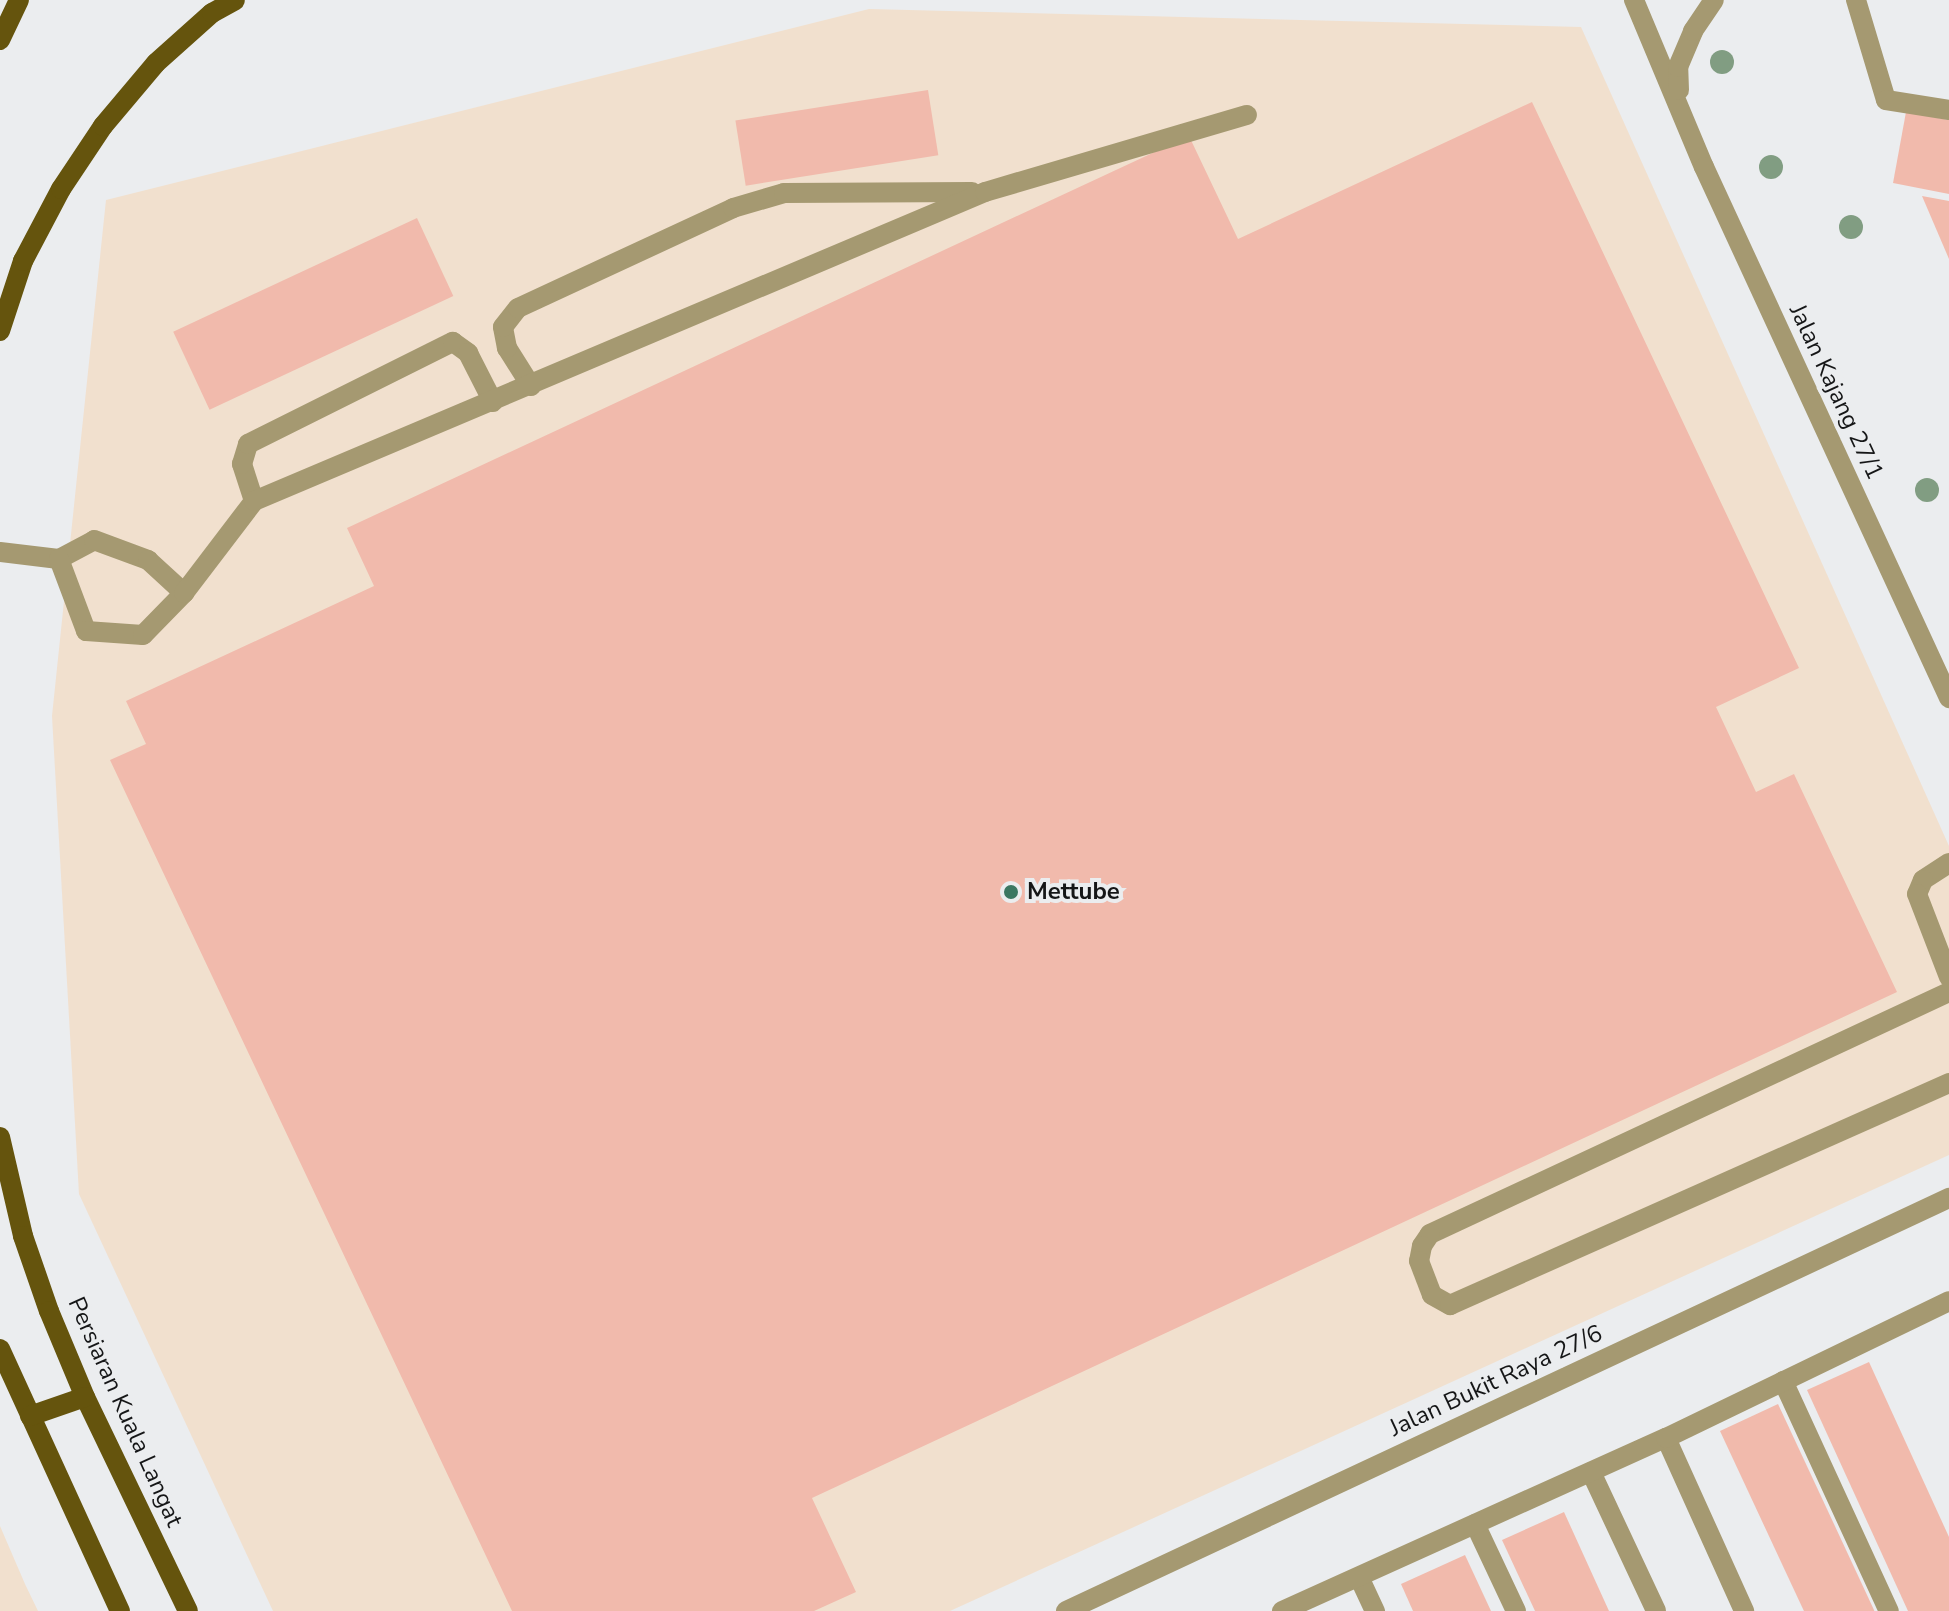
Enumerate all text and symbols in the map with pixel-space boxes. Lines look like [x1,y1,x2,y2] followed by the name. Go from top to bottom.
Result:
[1783,300,1889,484] street label: Jalan Kajang 27/1
[1027,878,1120,906] place label: Mettube
[1002,883,1020,901] marker: Mettube
[61,1293,189,1531] street label: Persiaran Kuala Langat
[1385,1319,1607,1443] street label: Jalan Bukit Raya 27/6

